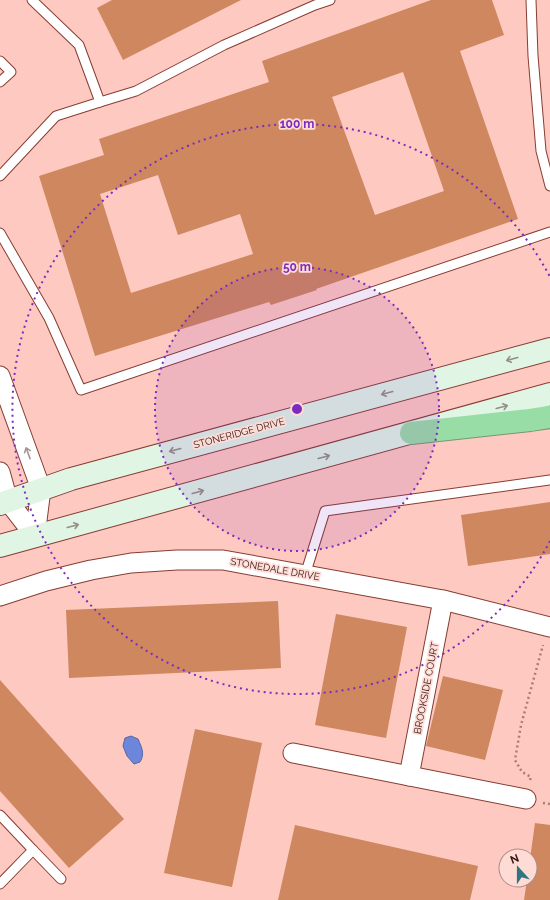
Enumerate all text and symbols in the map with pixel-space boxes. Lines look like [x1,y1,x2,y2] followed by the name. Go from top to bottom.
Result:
[280,117,314,131] text: 100 m
[283,260,311,274] text: 50 m
[506,356,519,364] one-way arrow
[381,390,394,397] one-way arrow
[290,402,304,416] centre of rings
[496,403,509,411] one-way arrow
[192,415,286,451] street label: STONERIDGE DRIVE
[24,447,32,459] one-way arrow
[169,447,182,454] one-way arrow
[317,453,330,460] one-way arrow
[192,487,205,495] one-way arrow
[66,522,79,529] one-way arrow
[230,556,320,582] street label: STONEDALE DRIVE
[412,641,440,735] street label: BROOKSIDE COURT
[498,848,538,888] north arrow
[508,852,521,867] text: N

